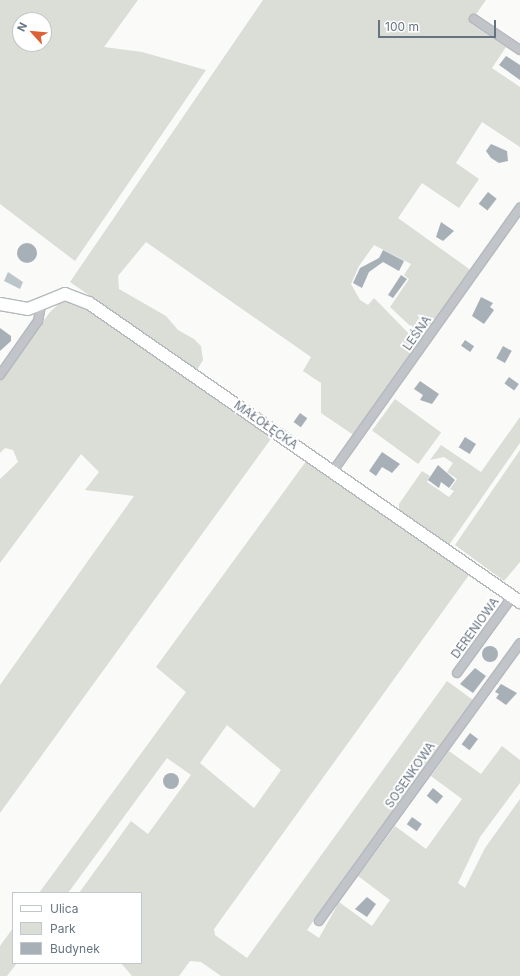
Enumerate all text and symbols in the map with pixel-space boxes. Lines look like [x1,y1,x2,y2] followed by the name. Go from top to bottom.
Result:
[12,12,52,52] north arrow
[380,12,498,38] scale bar
[385,19,419,34] text: 100 m
[14,20,30,34] text: N
[400,313,434,353] street label: LEŚNA
[231,398,301,452] street label: MAŁOŁĘCKA
[448,595,502,661] street label: DERENIOWA
[382,739,438,811] street label: SOSENKOWA
[12,892,142,964] legend
[50,901,78,916] text: Ulica
[50,921,76,936] text: Park
[50,941,100,956] text: Budynek

